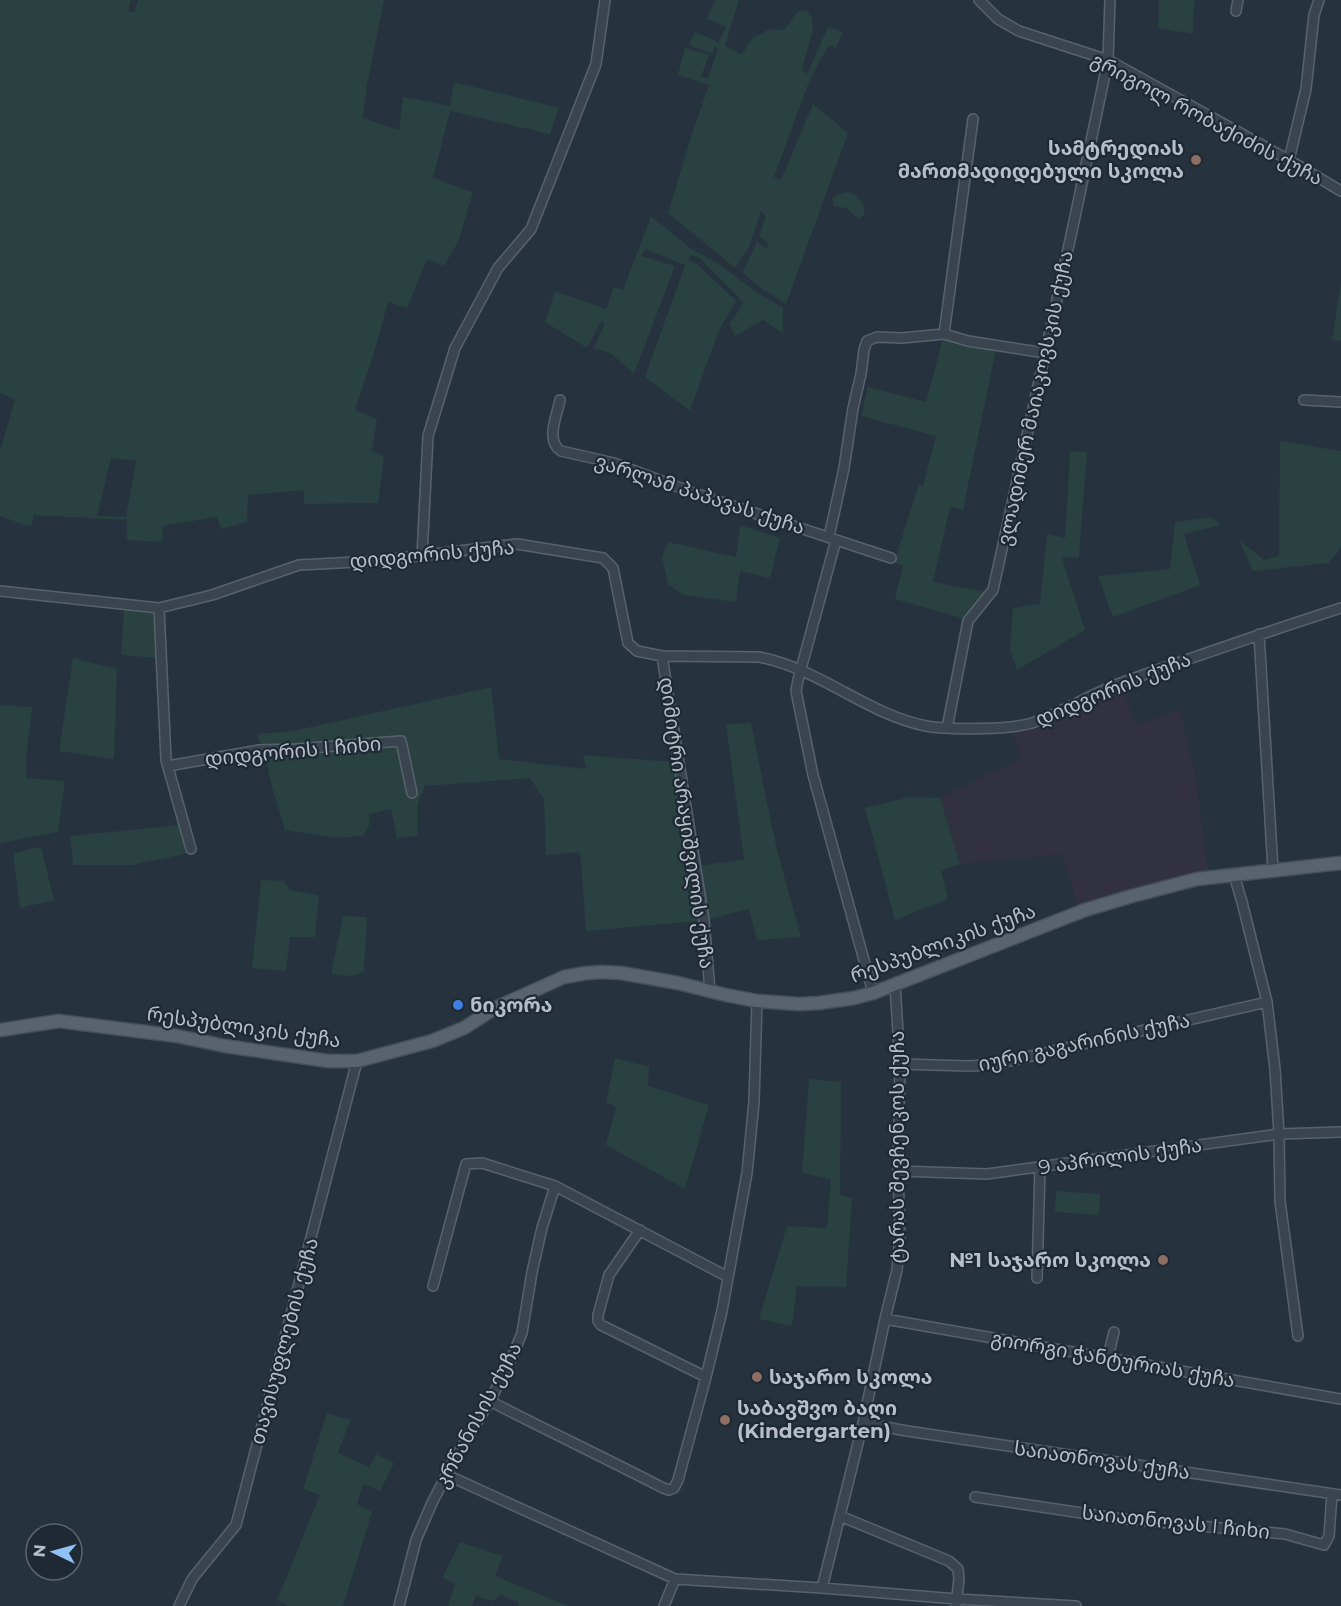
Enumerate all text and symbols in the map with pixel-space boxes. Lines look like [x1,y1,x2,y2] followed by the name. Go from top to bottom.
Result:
[1086,48,1327,191] street label: გრიგოლ რობაქიძის ქუჩა
[898,136,1184,184] place label: სამტრედიას მართმადიდებული სკოლა
[1189,153,1203,167] marker: სამტრედიას მართმადიდებული სკოლა
[992,248,1079,548] street label: ვლადიმერ მაიაკოვსკის ქუჩა
[592,449,808,540] street label: ვარლამ პაპავას ქუჩა
[349,535,516,574] street label: დიდგორის ქუჩა
[1032,647,1195,732] street label: დიდგორის ქუჩა
[654,676,719,970] street label: დიმიტრი არაყიშვილის ქუჩა
[204,731,382,772] street label: დიდგორის I ჩიხი
[847,898,1039,989] street label: რესპუბლიკის ქუჩა
[470,993,552,1017] place label: ნიკორა
[451,998,465,1012] marker: ნიკორა
[145,1002,342,1053] street label: რესპუბლიკის ქუჩა
[976,1008,1192,1076] street label: იური გაგარინის ქუჩა
[885,1031,909,1263] street label: ტარას შევჩენკოს ქუჩა
[1037,1133,1203,1180] street label: 9 აპრილის ქუჩა
[245,1235,324,1447] street label: თავისუფლების ქუჩა
[949,1248,1151,1272] place label: №1 საჯარო სკოლა
[1156,1253,1170,1267] marker: №1 საჯარო სკოლა
[989,1326,1237,1392] street label: გიორგი ჭანტურიას ქუჩა
[429,1338,527,1492] street label: კრწანისის ქუჩა
[769,1365,932,1389] place label: საჯარო სკოლა
[750,1370,764,1384] marker: საჯარო სკოლა
[737,1396,897,1443] place label: საბავშვო ბაღი (Kindergarten)
[718,1413,732,1427] marker: საბავშვო ბაღი (Kindergarten)
[1012,1436,1192,1484] street label: საიათნოვას ქუჩა
[1081,1500,1271,1544] street label: საიათნოვას I ჩიხი
[24,1522,84,1582] north arrow
[30,1543,50,1558] text: N

